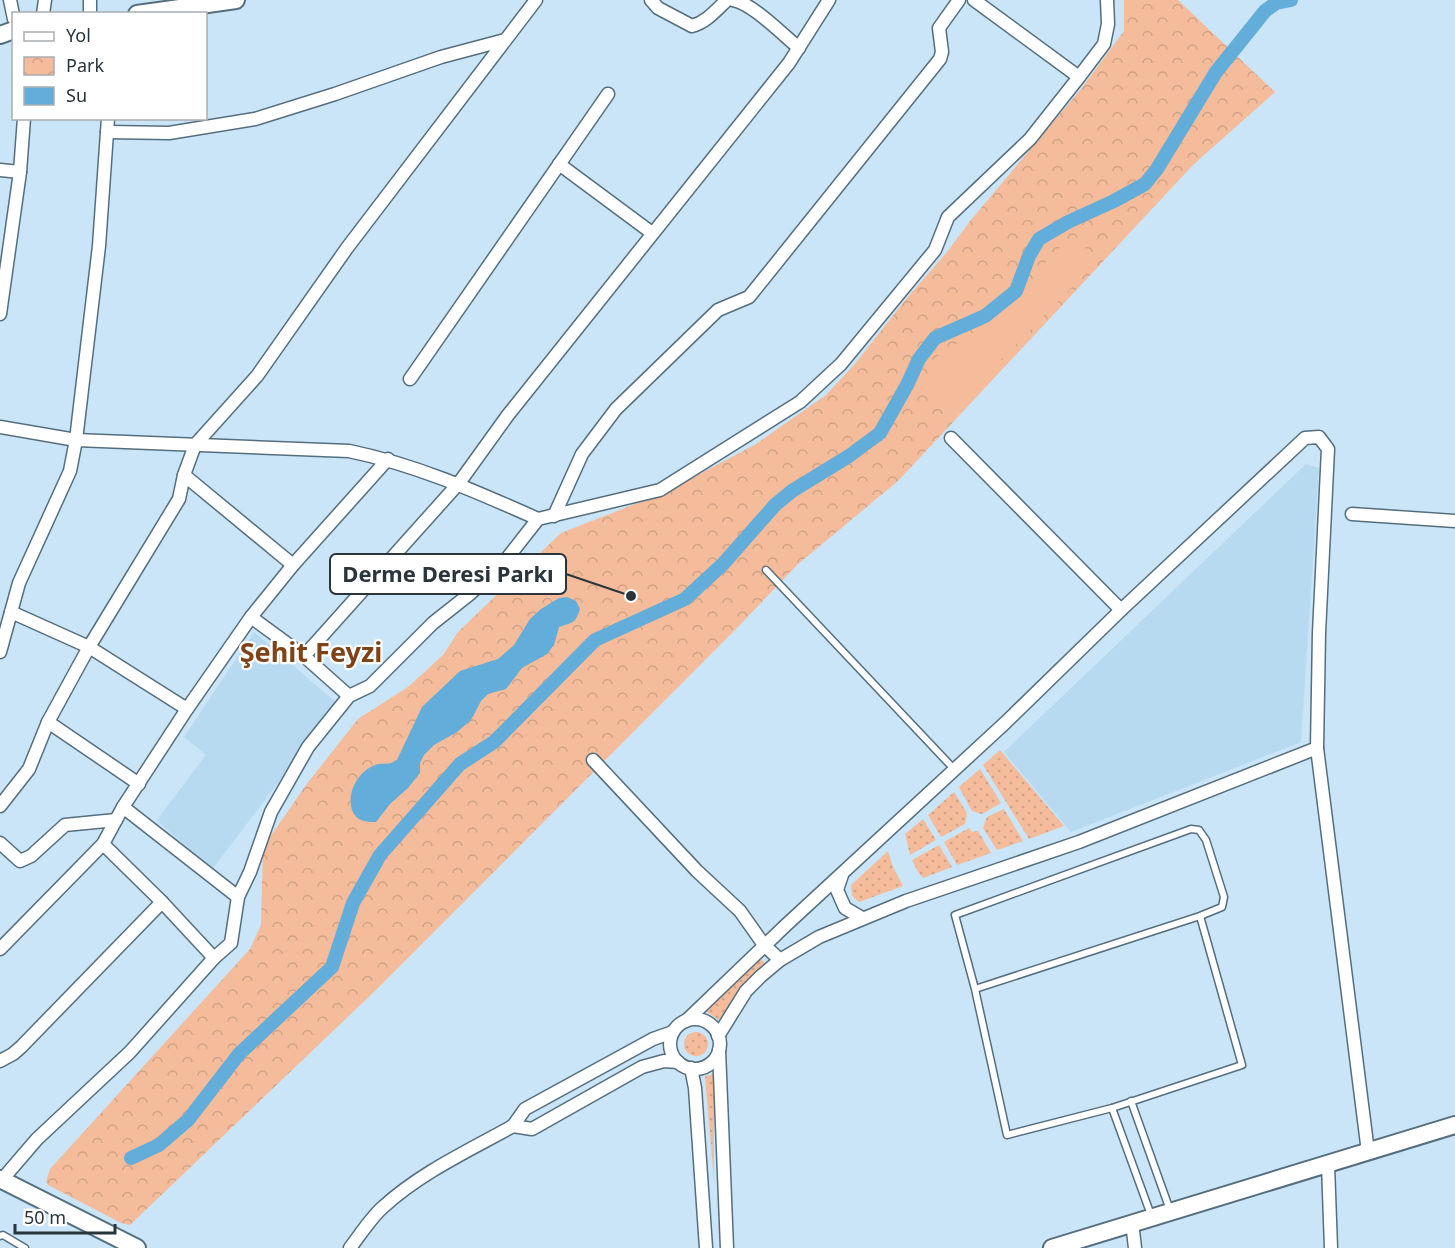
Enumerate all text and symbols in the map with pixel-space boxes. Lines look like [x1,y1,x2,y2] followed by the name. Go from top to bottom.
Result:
[12,12,207,120] legend
[66,23,91,47] text: Yol
[66,53,104,77] text: Park
[66,83,87,107] text: Su
[330,554,566,594] callout: Derme Deresi Parkı
[342,558,554,588] text: Derme Deresi Parkı
[240,633,382,670] district label: Şehit Feyzi
[15,1197,116,1235] scale bar
[24,1205,66,1229] text: 50 m

